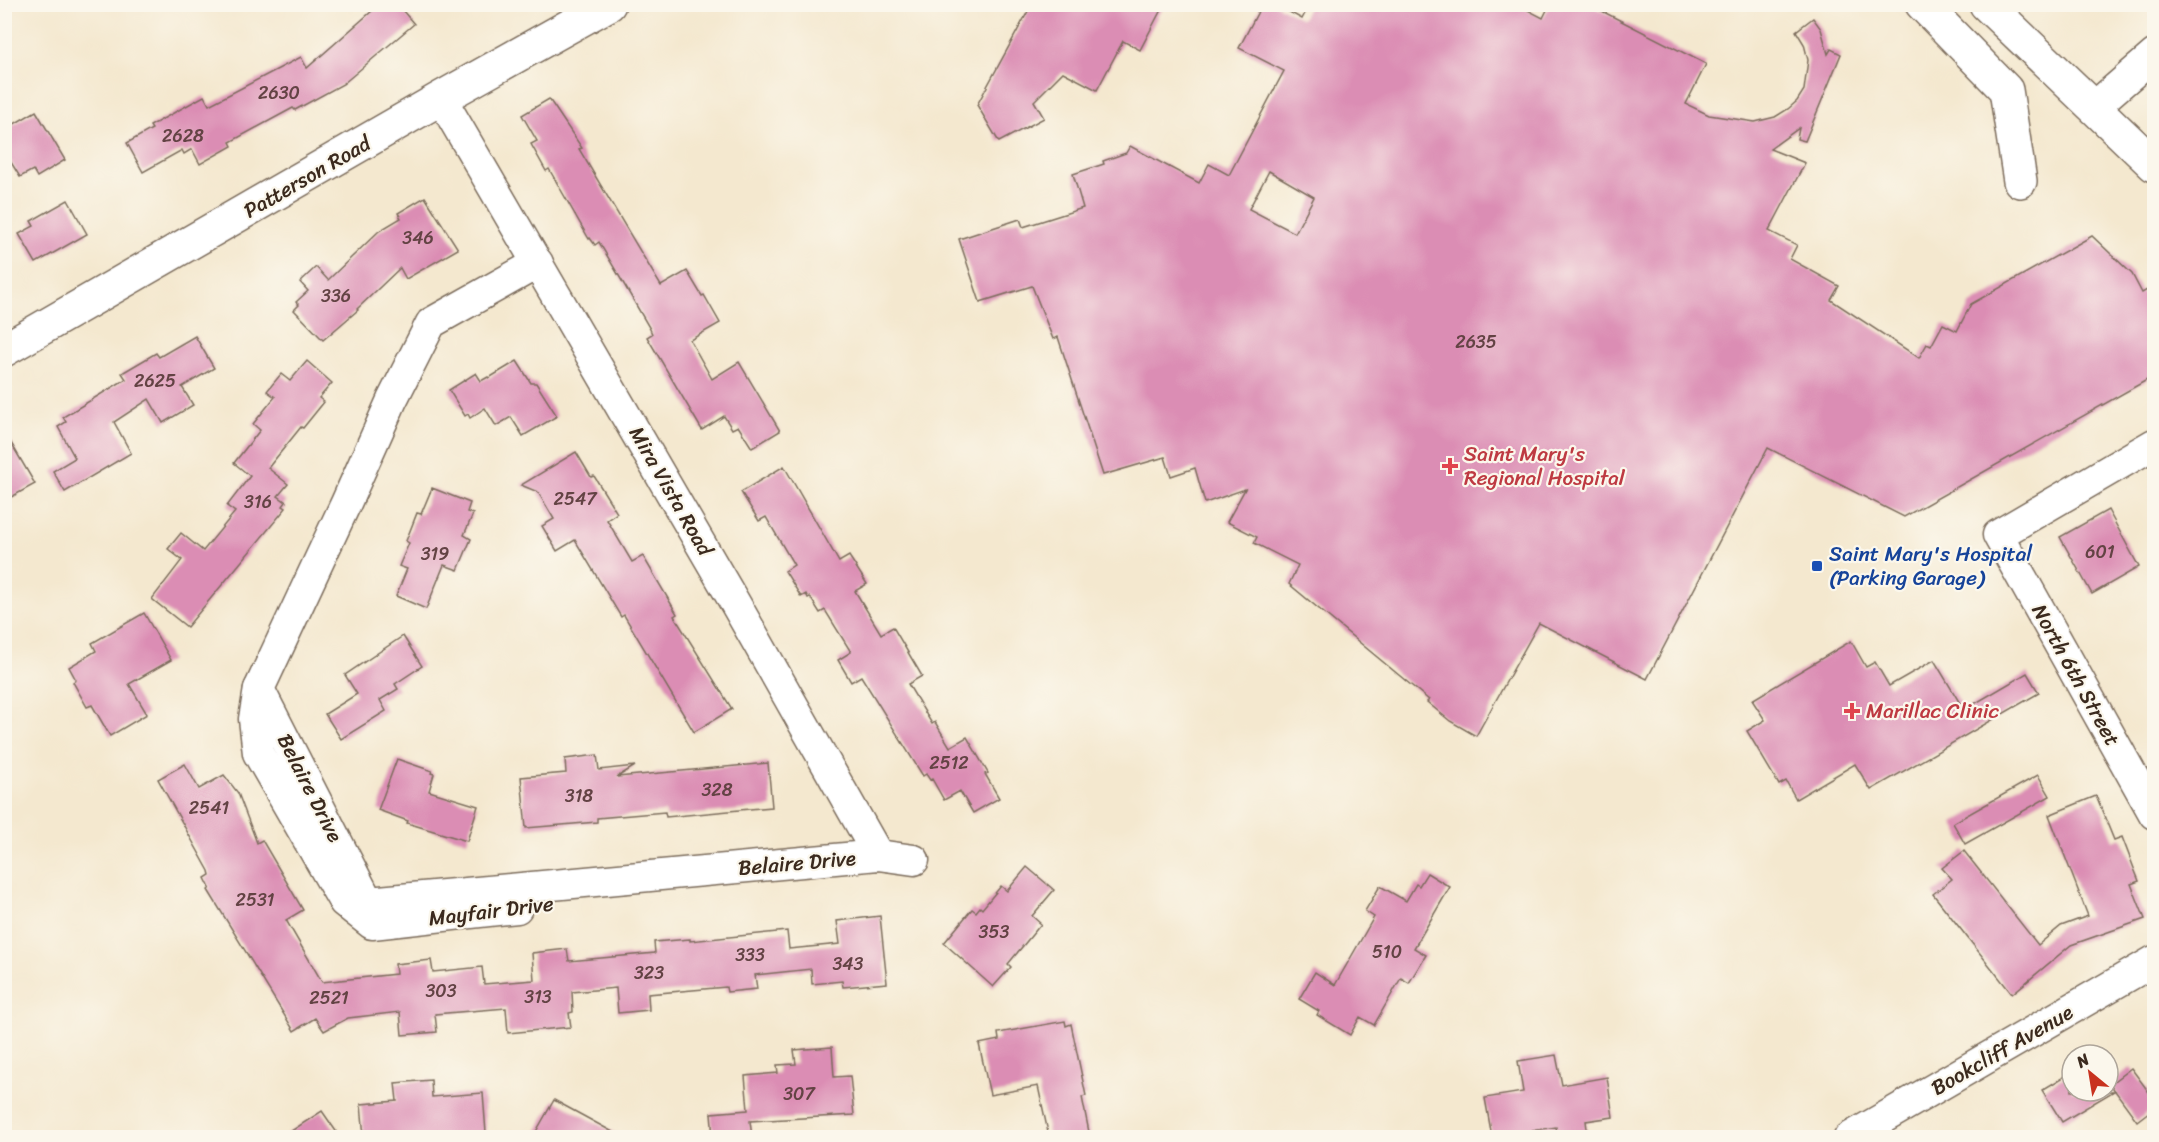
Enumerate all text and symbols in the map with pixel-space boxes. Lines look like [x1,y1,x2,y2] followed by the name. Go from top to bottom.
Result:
[258,77,300,109] house number: 2630
[162,120,204,152] house number: 2628
[236,124,380,229] street label: Patterson Road
[402,222,434,254] house number: 346
[321,280,351,312] house number: 336
[1455,326,1497,358] house number: 2635
[134,365,176,397] house number: 2625
[618,419,725,565] street label: Mira Vista Road
[1464,435,1626,497] place label: Saint Mary's Regional Hospital
[1441,457,1459,475] marker: Saint Mary's Regional Hospital
[554,483,598,515] house number: 2547
[244,486,272,518] house number: 316
[1829,535,2033,597] place label: Saint Mary's Hospital (Parking Garage)
[2085,536,2115,568] house number: 601
[421,538,449,570] house number: 319
[1810,559,1824,573] marker: Saint Mary's Hospital (Parking Garage)
[2021,597,2131,753] street label: North 6th Street
[1866,692,2000,730] place label: Marillac Clinic
[1843,702,1861,720] marker: Marillac Clinic
[266,727,354,849] street label: Belaire Drive
[929,747,969,779] house number: 2512
[701,774,733,806] house number: 328
[565,780,593,812] house number: 318
[189,792,229,824] house number: 2541
[737,839,857,887] street label: Belaire Drive
[236,884,275,916] house number: 2531
[426,884,556,938] street label: Mayfair Drive
[979,916,1009,948] house number: 353
[1372,936,1402,968] house number: 510
[735,939,765,971] house number: 333
[832,948,864,980] house number: 343
[634,957,664,989] house number: 323
[425,975,457,1007] house number: 303
[524,981,552,1013] house number: 313
[309,982,349,1014] house number: 2521
[1924,994,2080,1106] street label: Bookcliff Avenue
[2060,1043,2120,1103] north arrow
[2070,1045,2096,1076] text: N
[783,1078,816,1110] house number: 307

